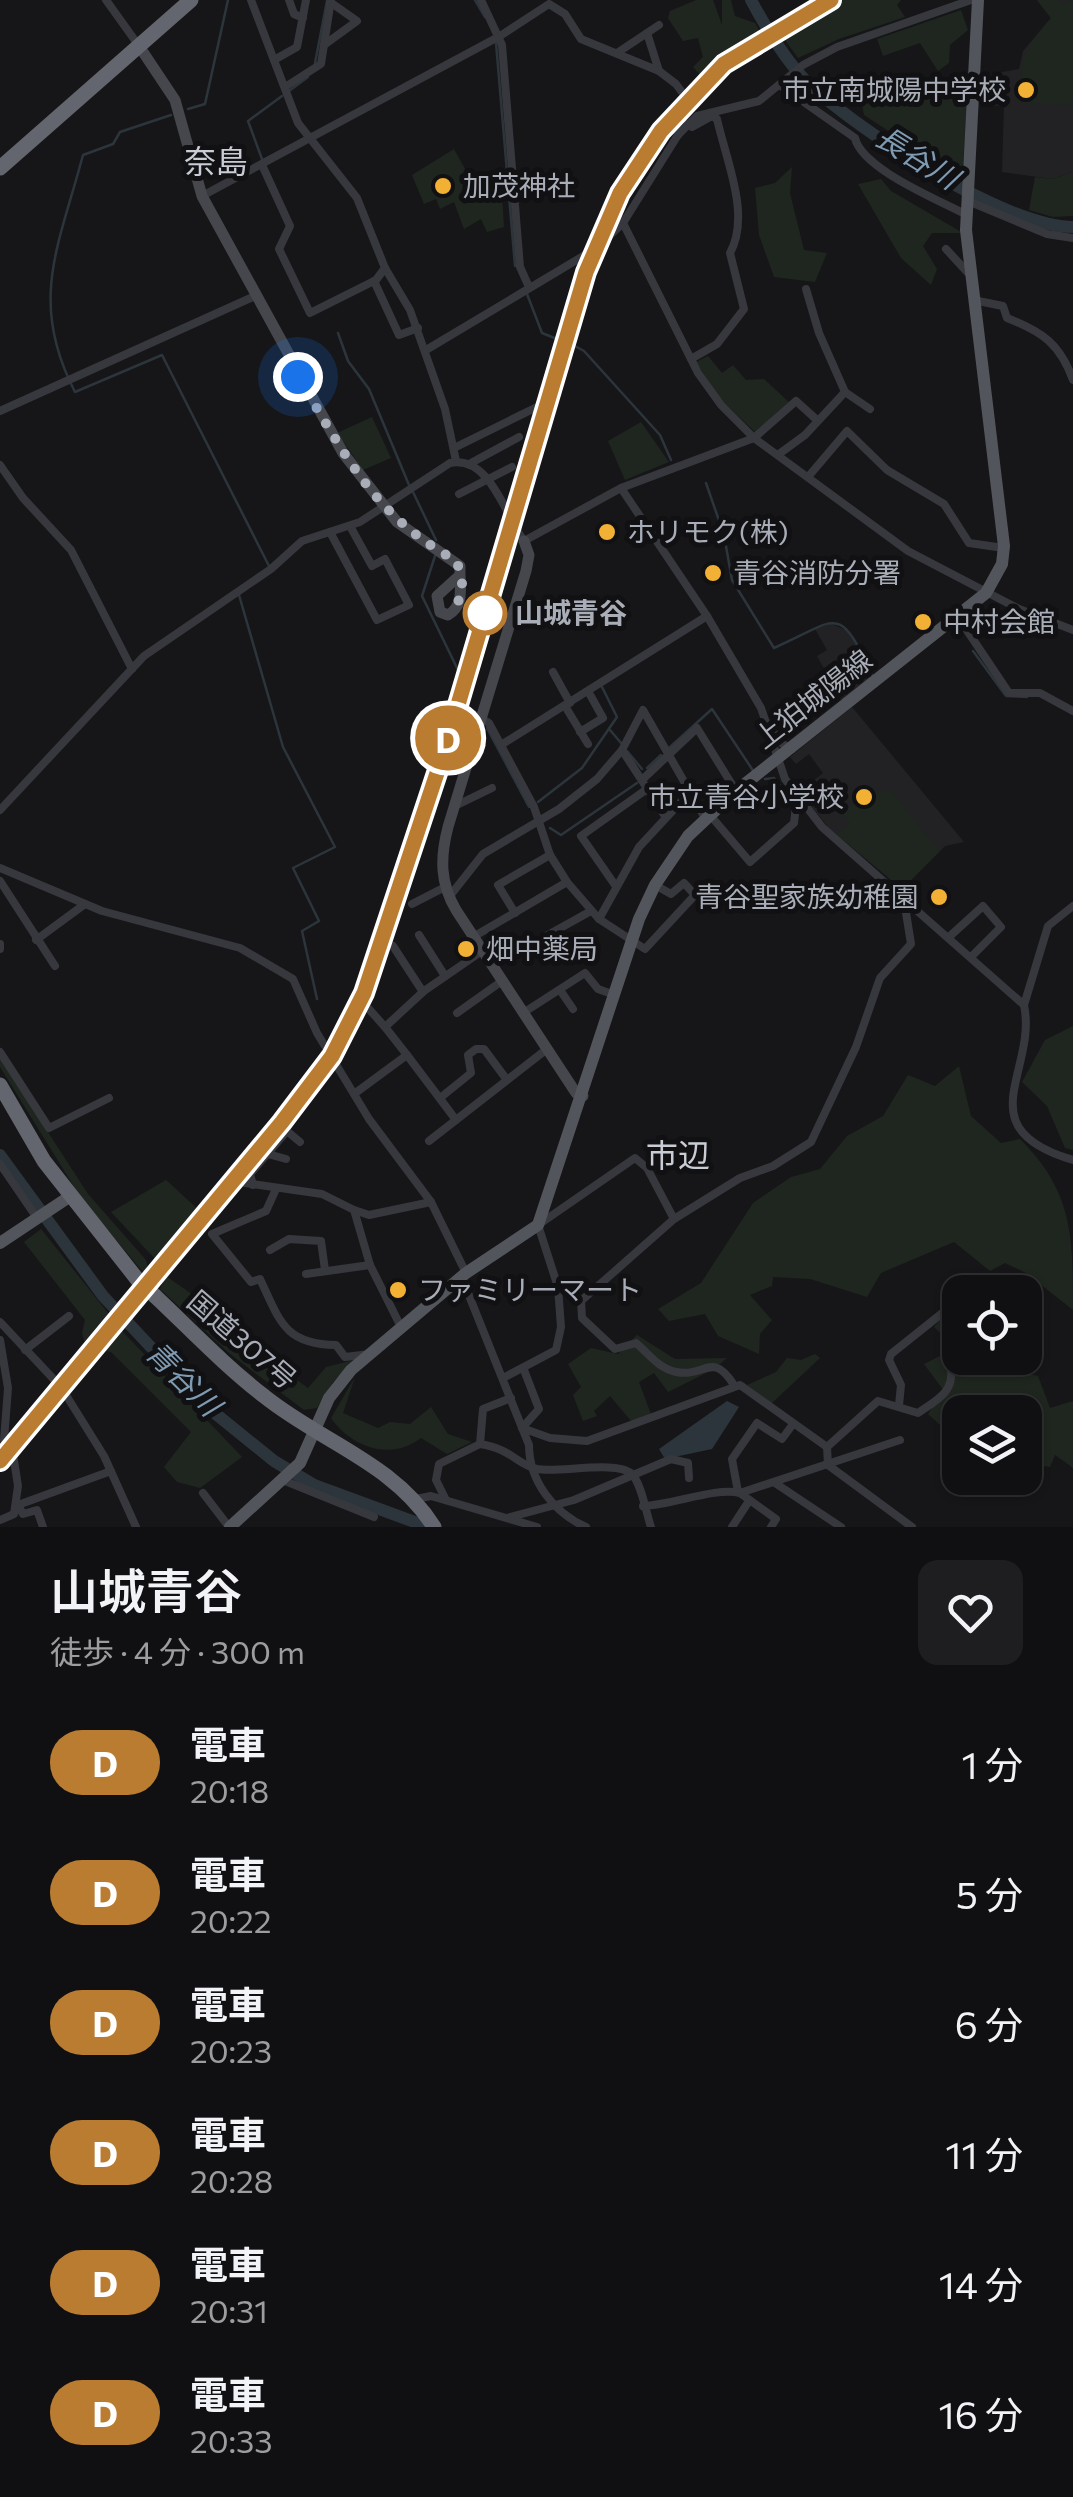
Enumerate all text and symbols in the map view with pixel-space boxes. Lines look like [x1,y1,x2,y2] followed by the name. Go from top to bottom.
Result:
[782,72,1006,106] place label: 市立南城陽中学校
[1015,79,1037,101] marker: 市立南城陽中学校
[870,116,969,197] water label: 長谷川
[184,140,248,180] district label: 奈島
[463,168,575,202] place label: 加茂神社
[432,175,454,197] marker: 加茂神社
[273,352,323,402] your location
[627,514,789,548] place label: ホリモク(株)
[596,521,618,543] marker: ホリモク(株)
[733,555,901,589] place label: 青谷消防分署
[702,562,724,584] marker: 青谷消防分署
[464,592,506,634] marker: 山城青谷
[515,595,627,629] place label: 山城青谷
[943,604,1055,638] place label: 中村会館
[912,611,934,633] marker: 中村会館
[747,642,878,755] street label: 上狛城陽線
[416,706,480,770] line badge: D
[435,717,461,760] text: D
[648,779,844,813] place label: 市立青谷小学校
[853,786,875,808] marker: 市立青谷小学校
[695,879,919,913] place label: 青谷聖家族幼稚園
[928,886,950,908] marker: 青谷聖家族幼稚園
[486,931,598,965] place label: 畑中薬局
[455,938,477,960] marker: 畑中薬局
[646,1134,710,1174] district label: 市辺
[418,1272,642,1306] place label: ファミリーマート
[942,1275,1042,1495] map controls
[942,1275,1042,1375] button: locate
[387,1279,409,1301] marker: ファミリーマート
[181,1283,304,1396] street label: 国道307号
[140,1332,232,1424] water label: 青谷川
[942,1395,1042,1495] button: layers
[50,1560,242,1619] text: 山城青谷
[918,1560,1023,1665] button: heart
[50,1631,305,1671] text: 徒歩 · 4 分 · 300 m
[190,1720,266,1767] text: 電車
[961,1740,1023,1787] text: 1 分
[92,1741,118,1784] text: D
[190,1770,269,1810] text: 20:18
[190,1850,266,1897] text: 電車
[956,1870,1023,1917] text: 5 分
[92,1871,118,1914] text: D
[190,1900,272,1940] text: 20:22
[190,1980,266,2027] text: 電車
[955,2000,1023,2047] text: 6 分
[92,2001,118,2044] text: D
[190,2030,272,2070] text: 20:23
[190,2110,266,2157] text: 電車
[945,2130,1023,2177] text: 11 分
[92,2131,118,2174] text: D
[190,2160,273,2200] text: 20:28
[190,2240,266,2287] text: 電車
[939,2260,1023,2307] text: 14 分
[92,2261,118,2304] text: D
[190,2290,268,2330] text: 20:31
[190,2370,266,2417] text: 電車
[938,2390,1023,2437] text: 16 分
[92,2391,118,2434] text: D
[190,2420,273,2460] text: 20:33

